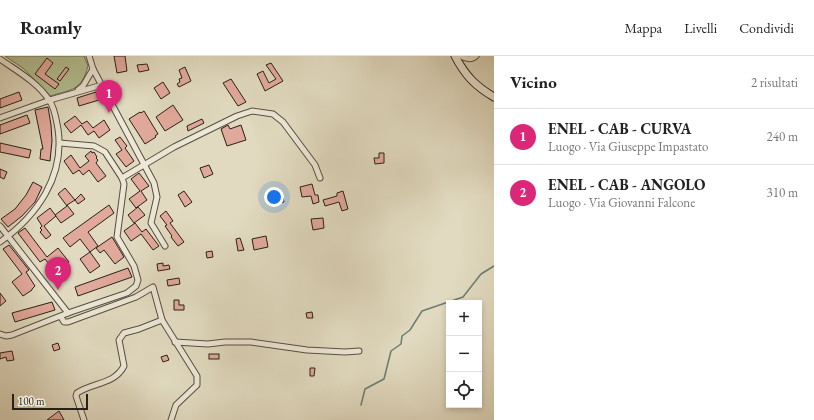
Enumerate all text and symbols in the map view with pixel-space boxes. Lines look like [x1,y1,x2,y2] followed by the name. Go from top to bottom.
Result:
[20,15,82,40] text: Roamly
[624,19,662,37] text: Mappa
[684,19,717,37] text: Livelli
[739,19,794,37] text: Condividi
[510,71,557,93] text: Vicino
[751,74,798,91] text: 2 risultati
[96,80,122,113] pin: 1
[548,119,691,138] text: ENEL - CAB - CURVA
[520,128,526,145] text: 1
[767,128,798,145] text: 240 m
[548,138,708,155] text: Luogo · Via Giuseppe Impastato
[548,175,706,194] text: ENEL - CAB - ANGOLO
[520,184,526,201] text: 2
[767,184,798,201] text: 310 m
[264,187,284,207] your location
[548,194,695,211] text: Luogo · Via Giovanni Falcone
[45,257,71,290] pin: 2
[446,300,482,408] map controls
[446,300,482,336] button: +
[446,336,482,372] button: −
[446,372,482,408] button: locate
[12,392,88,411] scale bar
[18,394,45,408] text: 100 m

